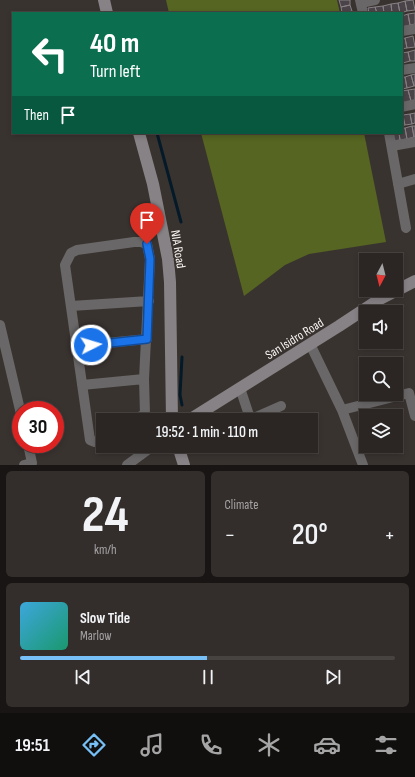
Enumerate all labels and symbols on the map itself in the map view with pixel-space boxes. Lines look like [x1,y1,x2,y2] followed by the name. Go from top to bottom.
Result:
[130,203,164,244] pin
[167,229,189,269] street label: NIA Road
[359,253,403,297] north arrow
[262,315,327,363] street label: San Isidro Road
[70,324,112,366] position arrow
[12,401,64,453] speed limit sign: 30

